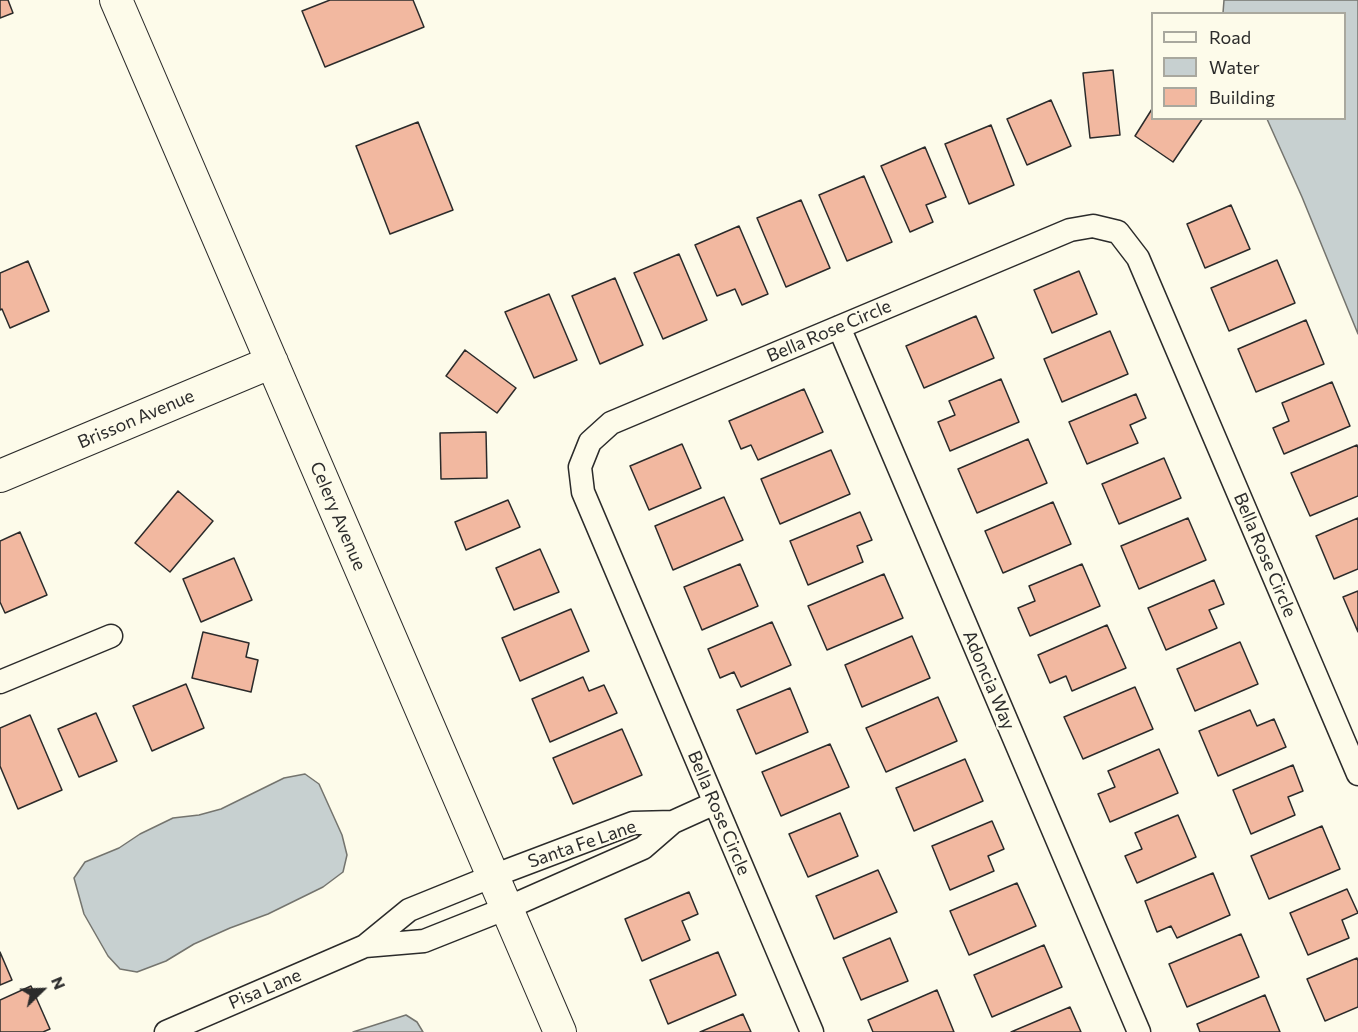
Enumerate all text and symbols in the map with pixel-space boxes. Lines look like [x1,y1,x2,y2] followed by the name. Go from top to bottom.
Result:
[1151,12,1346,120] legend
[1209,26,1251,48] text: Road
[1209,56,1260,78] text: Water
[1209,86,1275,108] text: Building
[764,295,894,367] street label: Bella Rose Circle
[75,385,197,453] street label: Brisson Avenue
[305,458,371,574] street label: Celery Avenue
[1229,490,1301,620] street label: Bella Rose Circle
[958,627,1020,733] street label: Adoncia Way
[683,748,755,878] street label: Bella Rose Circle
[525,815,639,873] street label: Santa Fe Lane
[12,960,72,1020] north arrow
[226,964,304,1014] street label: Pisa Lane
[48,974,70,992] text: N

